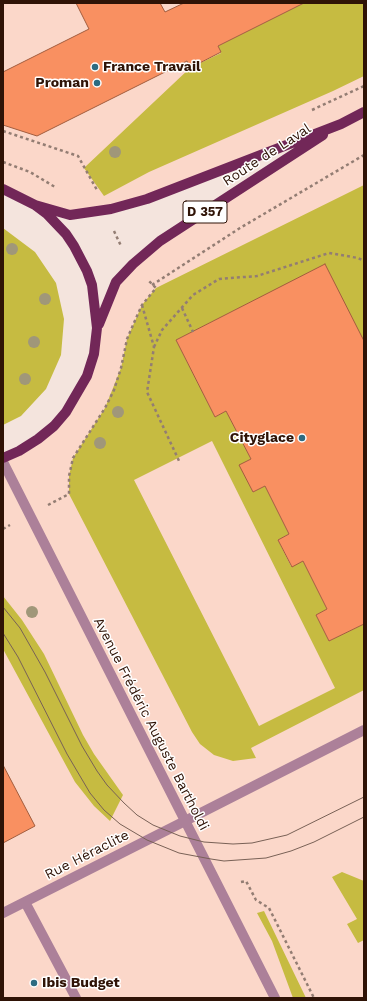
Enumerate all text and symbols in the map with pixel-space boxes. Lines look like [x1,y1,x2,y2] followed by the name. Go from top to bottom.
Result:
[103,59,201,75] place label: France Travail
[90,62,100,72] marker: France Travail
[35,75,89,91] place label: Proman
[92,78,102,88] marker: Proman
[220,120,314,190] street label: Route de Laval
[183,201,227,223] road number: D 357
[230,430,294,446] place label: Cityglace
[297,433,307,443] marker: Cityglace
[90,615,212,833] street label: Avenue Frédéric Auguste Bartholdi
[42,827,132,883] street label: Rue Héraclite
[42,975,120,991] place label: Ibis Budget
[29,978,39,988] marker: Ibis Budget

